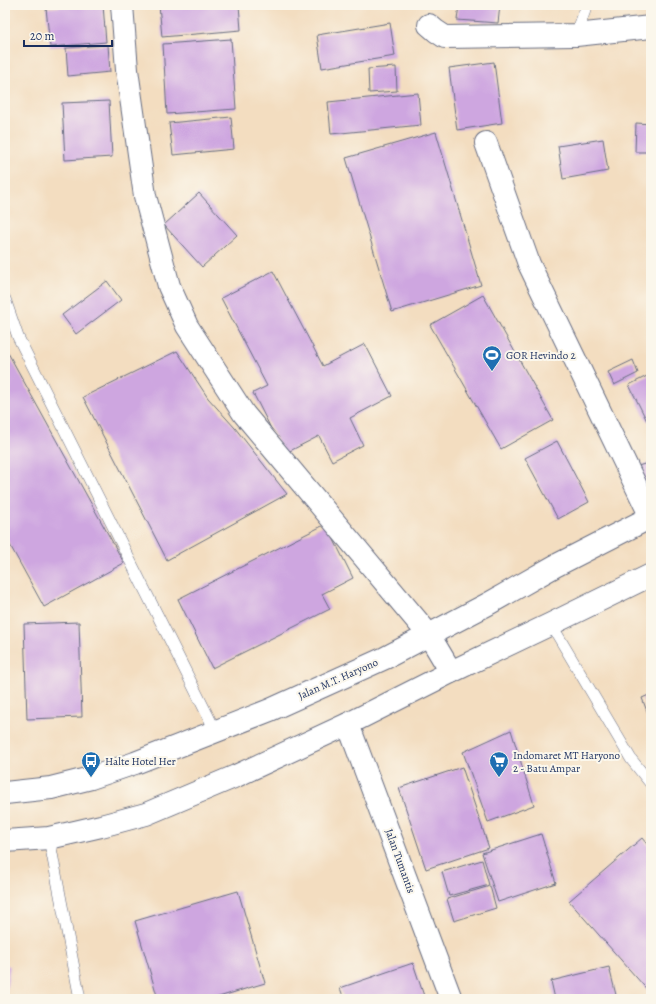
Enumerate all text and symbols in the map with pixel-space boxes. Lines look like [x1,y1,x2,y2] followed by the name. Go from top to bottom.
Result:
[24,22,112,48] scale bar
[30,28,54,44] text: 20 m
[481,344,503,372] sports icon: GOR Hevindo 2
[506,348,576,363] place label: GOR Hevindo 2
[296,654,381,703] street label: Jalan M.T. Haryono
[513,748,621,776] place label: Indomaret MT Haryono 2 - Batu Ampar
[80,750,102,778] bus stop icon: Halte Hotel Her
[488,750,510,778] supermarket icon: Indomaret MT Haryono 2 - Batu Ampar
[105,754,176,769] place label: Halte Hotel Her
[381,827,419,895] street label: Jalan Tumantis

